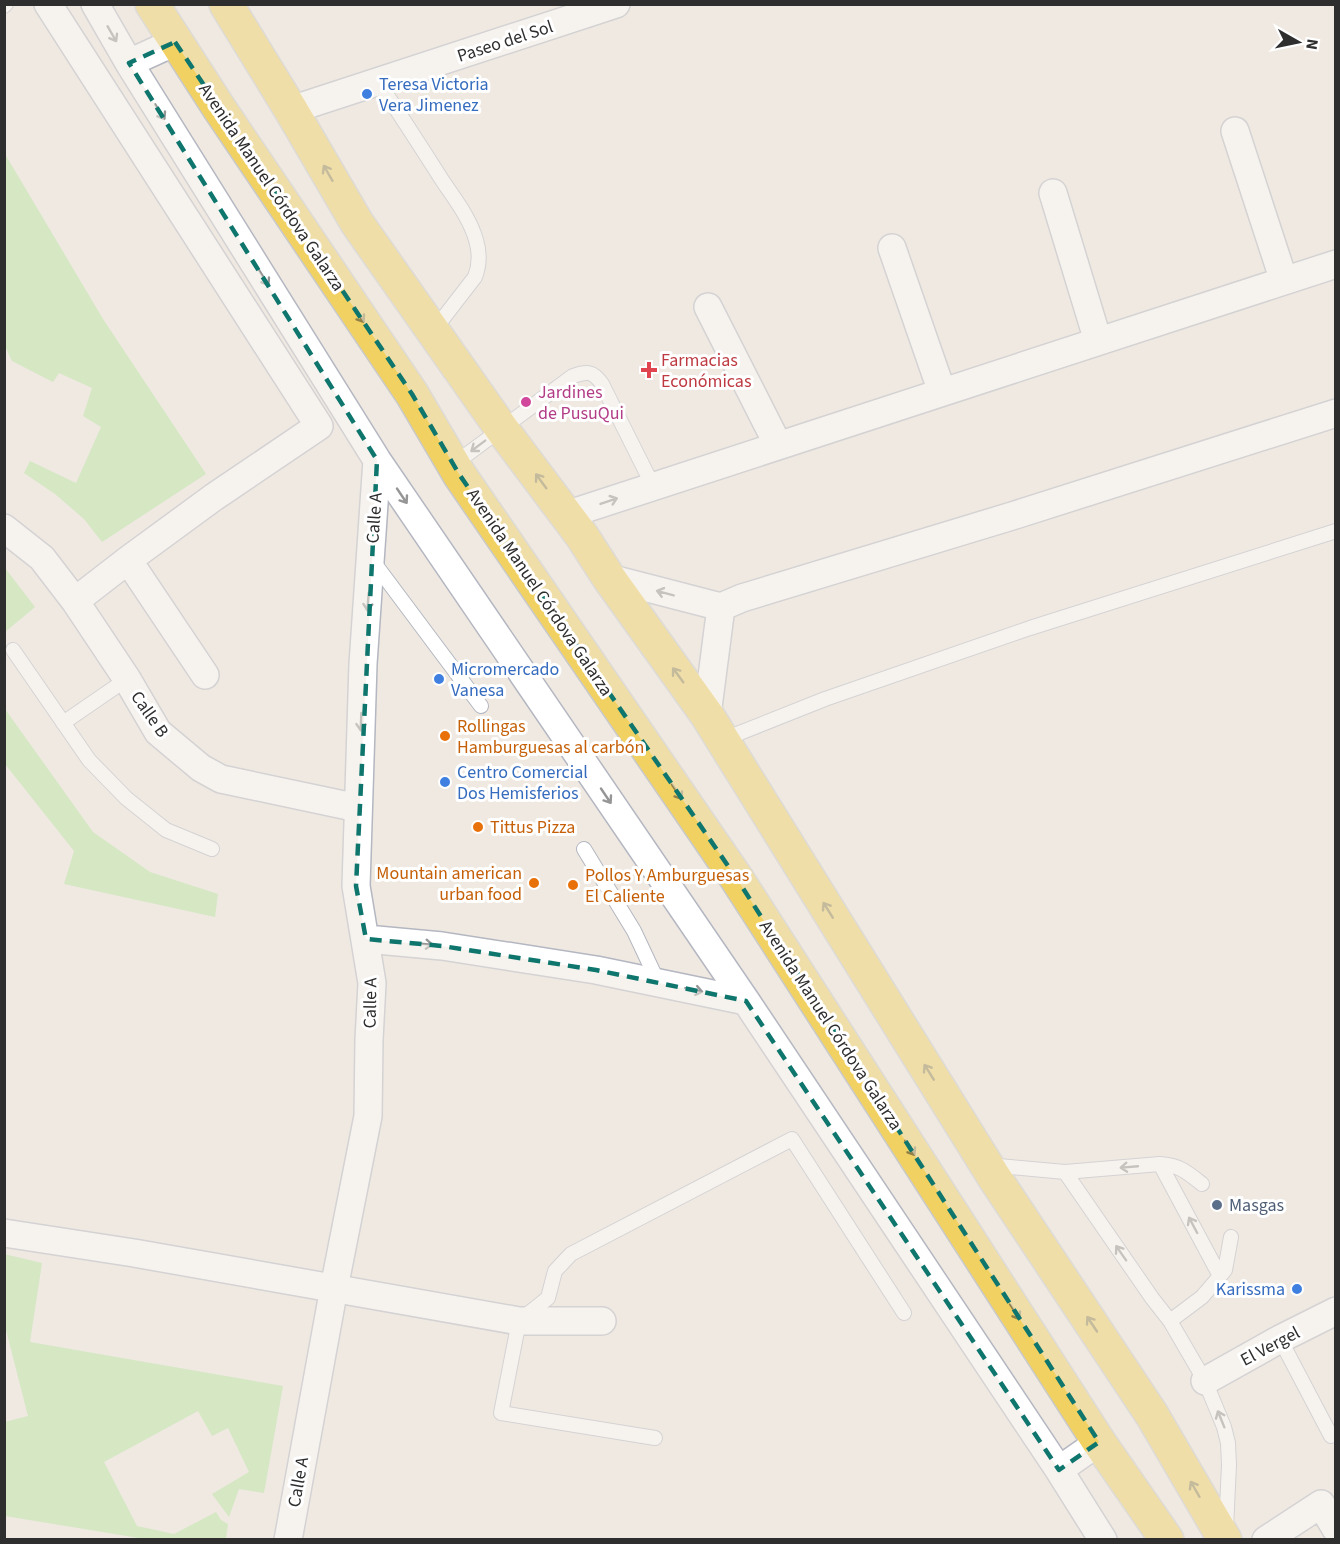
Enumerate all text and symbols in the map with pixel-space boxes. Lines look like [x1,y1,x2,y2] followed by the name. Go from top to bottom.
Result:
[1268,12,1328,72] north arrow
[454,14,556,69] street label: Paseo del Sol
[107,25,119,42] one-way arrow
[1300,37,1324,51] text: N
[379,72,489,118] place label: Teresa Victoria Vera Jimenez
[193,78,351,296] street label: Avenida Manuel Córdova Galarza
[360,87,374,101] marker: Teresa Victoria Vera Jimenez
[155,103,167,120] one-way arrow
[321,164,333,181] one-way arrow
[258,269,270,286] one-way arrow
[352,307,365,324] one-way arrow
[661,348,751,394] place label: Farmacias Económicas
[642,363,656,377] marker: Farmacias Económicas
[538,380,624,426] place label: Jardines de PusuQui
[519,395,533,409] marker: Jardines de PusuQui
[470,439,486,452] one-way arrow
[535,474,548,490] one-way arrow
[461,483,619,701] street label: Avenida Manuel Córdova Galarza
[395,487,408,504] one-way arrow
[360,492,389,544] street label: Calle A
[599,494,618,505] one-way arrow
[656,586,675,598] one-way arrow
[362,592,373,612] one-way arrow
[451,657,559,703] place label: Micromercado Vanesa
[672,667,684,683] one-way arrow
[432,672,446,686] marker: Micromercado Vanesa
[125,686,175,743] street label: Calle B
[356,712,367,732] one-way arrow
[457,714,644,760] place label: Rollingas Hamburguesas al carbón
[438,729,452,743] marker: Rollingas Hamburguesas al carbón
[457,760,588,806] place label: Centro Comercial Dos Hemisferios
[438,775,452,789] marker: Centro Comercial Dos Hemisferios
[671,783,683,799] one-way arrow
[600,787,612,803] one-way arrow
[490,815,575,840] place label: Tittus Pizza
[471,820,485,834] marker: Tittus Pizza
[376,861,522,907] place label: Mountain american urban food
[585,863,749,909] place label: Pollos Y Amburguesas El Caliente
[527,876,541,890] marker: Mountain american urban food
[566,878,580,892] marker: Pollos Y Amburguesas El Caliente
[821,902,833,919] one-way arrow
[753,915,908,1135] street label: Avenida Manuel Córdova Galarza
[414,939,434,950] one-way arrow
[358,977,383,1029] street label: Calle A
[684,985,704,996] one-way arrow
[922,1064,934,1081] one-way arrow
[904,1139,916,1156] one-way arrow
[1119,1162,1139,1173] one-way arrow
[1229,1193,1284,1218] place label: Masgas
[1210,1198,1224,1212] marker: Masgas
[1187,1216,1198,1234] one-way arrow
[1115,1245,1127,1262] one-way arrow
[1216,1277,1285,1302] place label: Karissma
[1290,1282,1304,1296] marker: Karissma
[1010,1303,1022,1320] one-way arrow
[1086,1316,1098,1332] one-way arrow
[1236,1320,1304,1373] street label: El Vergel
[1215,1410,1226,1429] one-way arrow
[282,1455,315,1509] street label: Calle A
[1189,1481,1201,1498] one-way arrow

